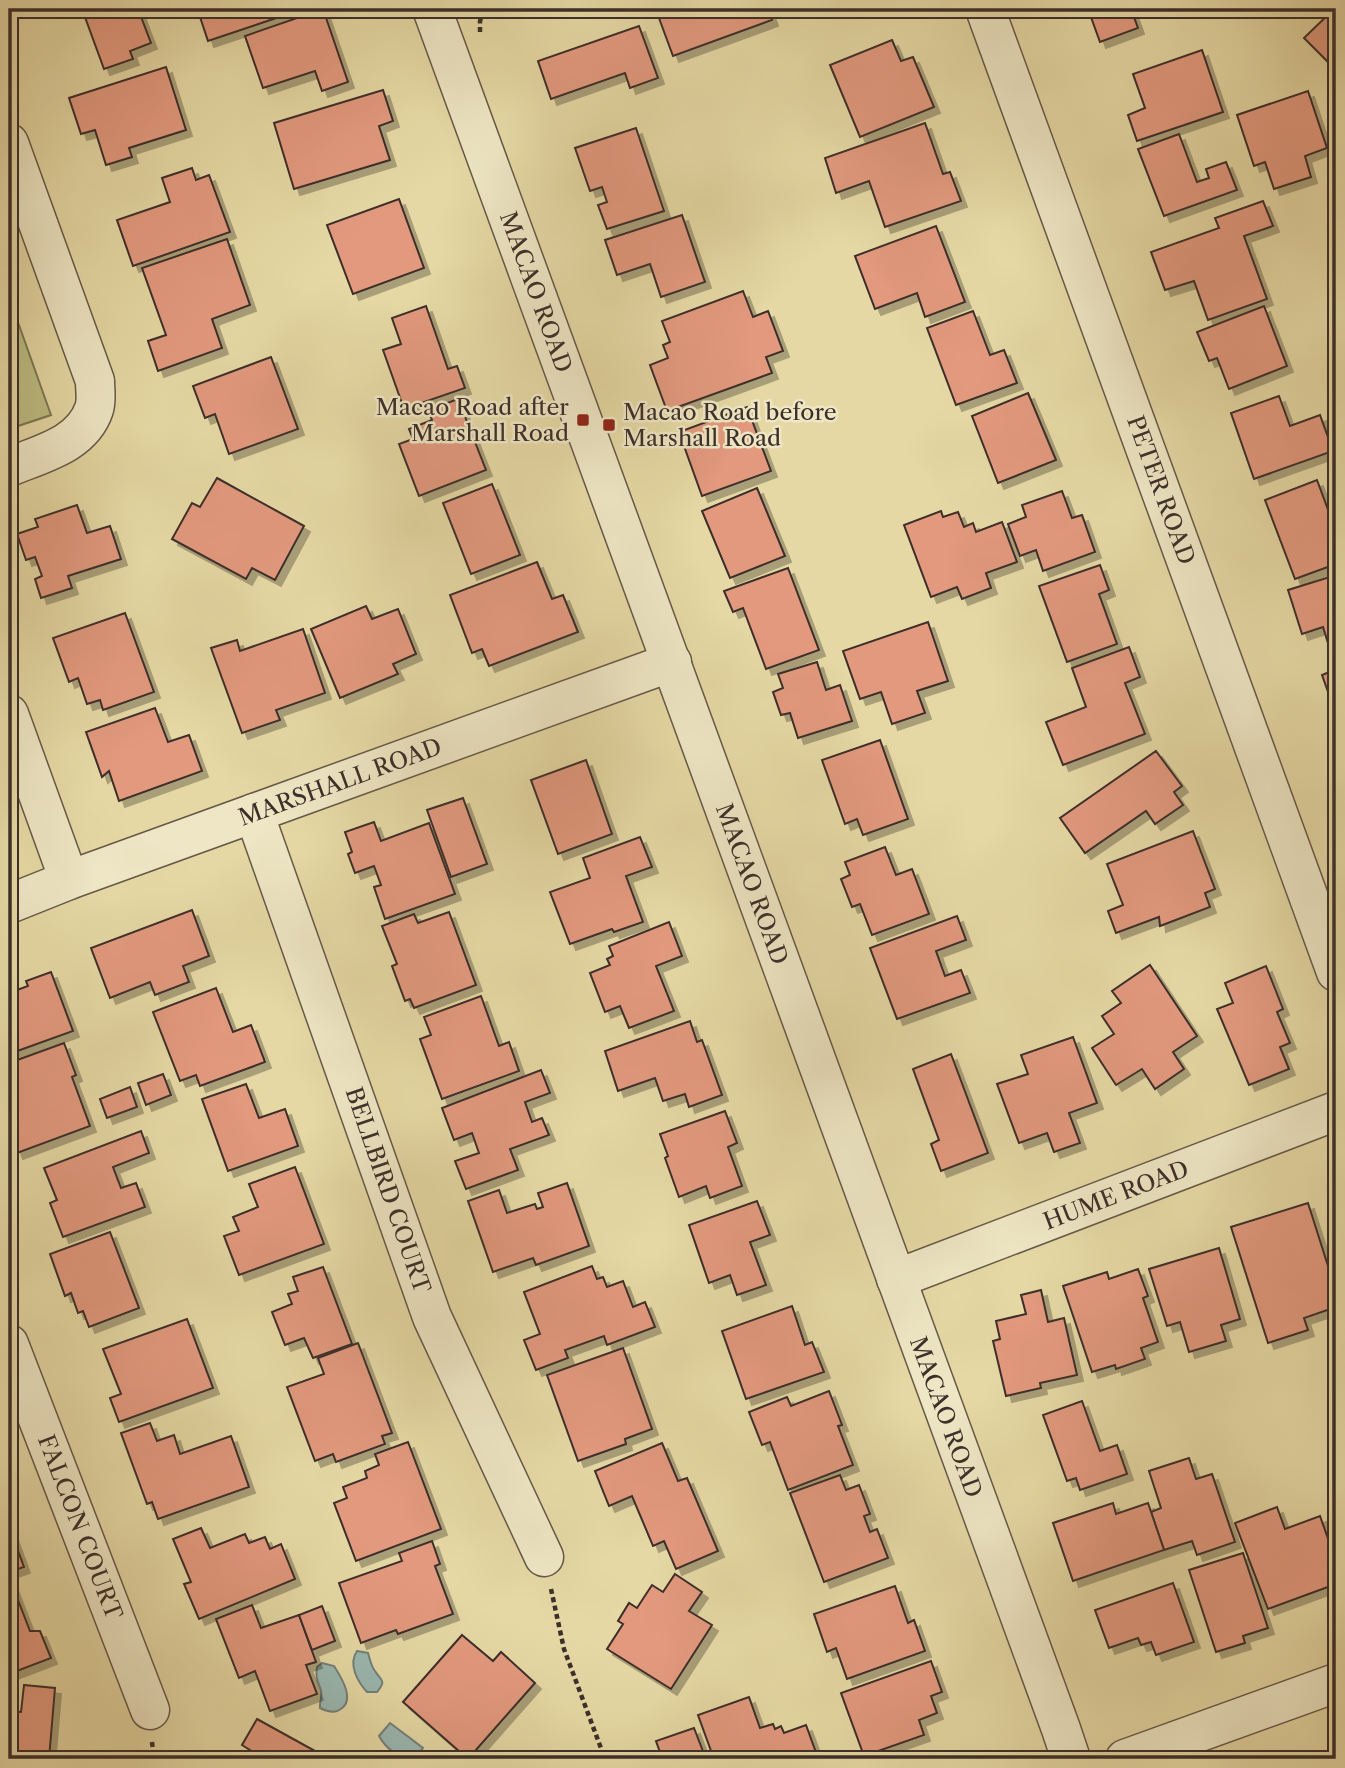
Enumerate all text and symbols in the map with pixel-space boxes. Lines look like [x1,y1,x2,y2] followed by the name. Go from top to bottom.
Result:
[494,208,578,376] street label: MACAO ROAD
[376,393,569,447] place label: Macao Road after Marshall Road
[623,398,837,452] place label: Macao Road before Marshall Road
[575,412,591,428] marker: Macao Road after Marshall Road
[1121,412,1201,568] street label: PETER ROAD
[601,417,617,433] marker: Macao Road before Marshall Road
[235,732,445,832] street label: MARSHALL ROAD
[710,800,794,968] street label: MACAO ROAD
[340,1083,437,1297] street label: BELLBIRD COURT
[1039,1154,1193,1236] street label: HUME ROAD
[904,1333,988,1501] street label: MACAO ROAD
[32,1431,128,1624] street label: FALCON COURT

